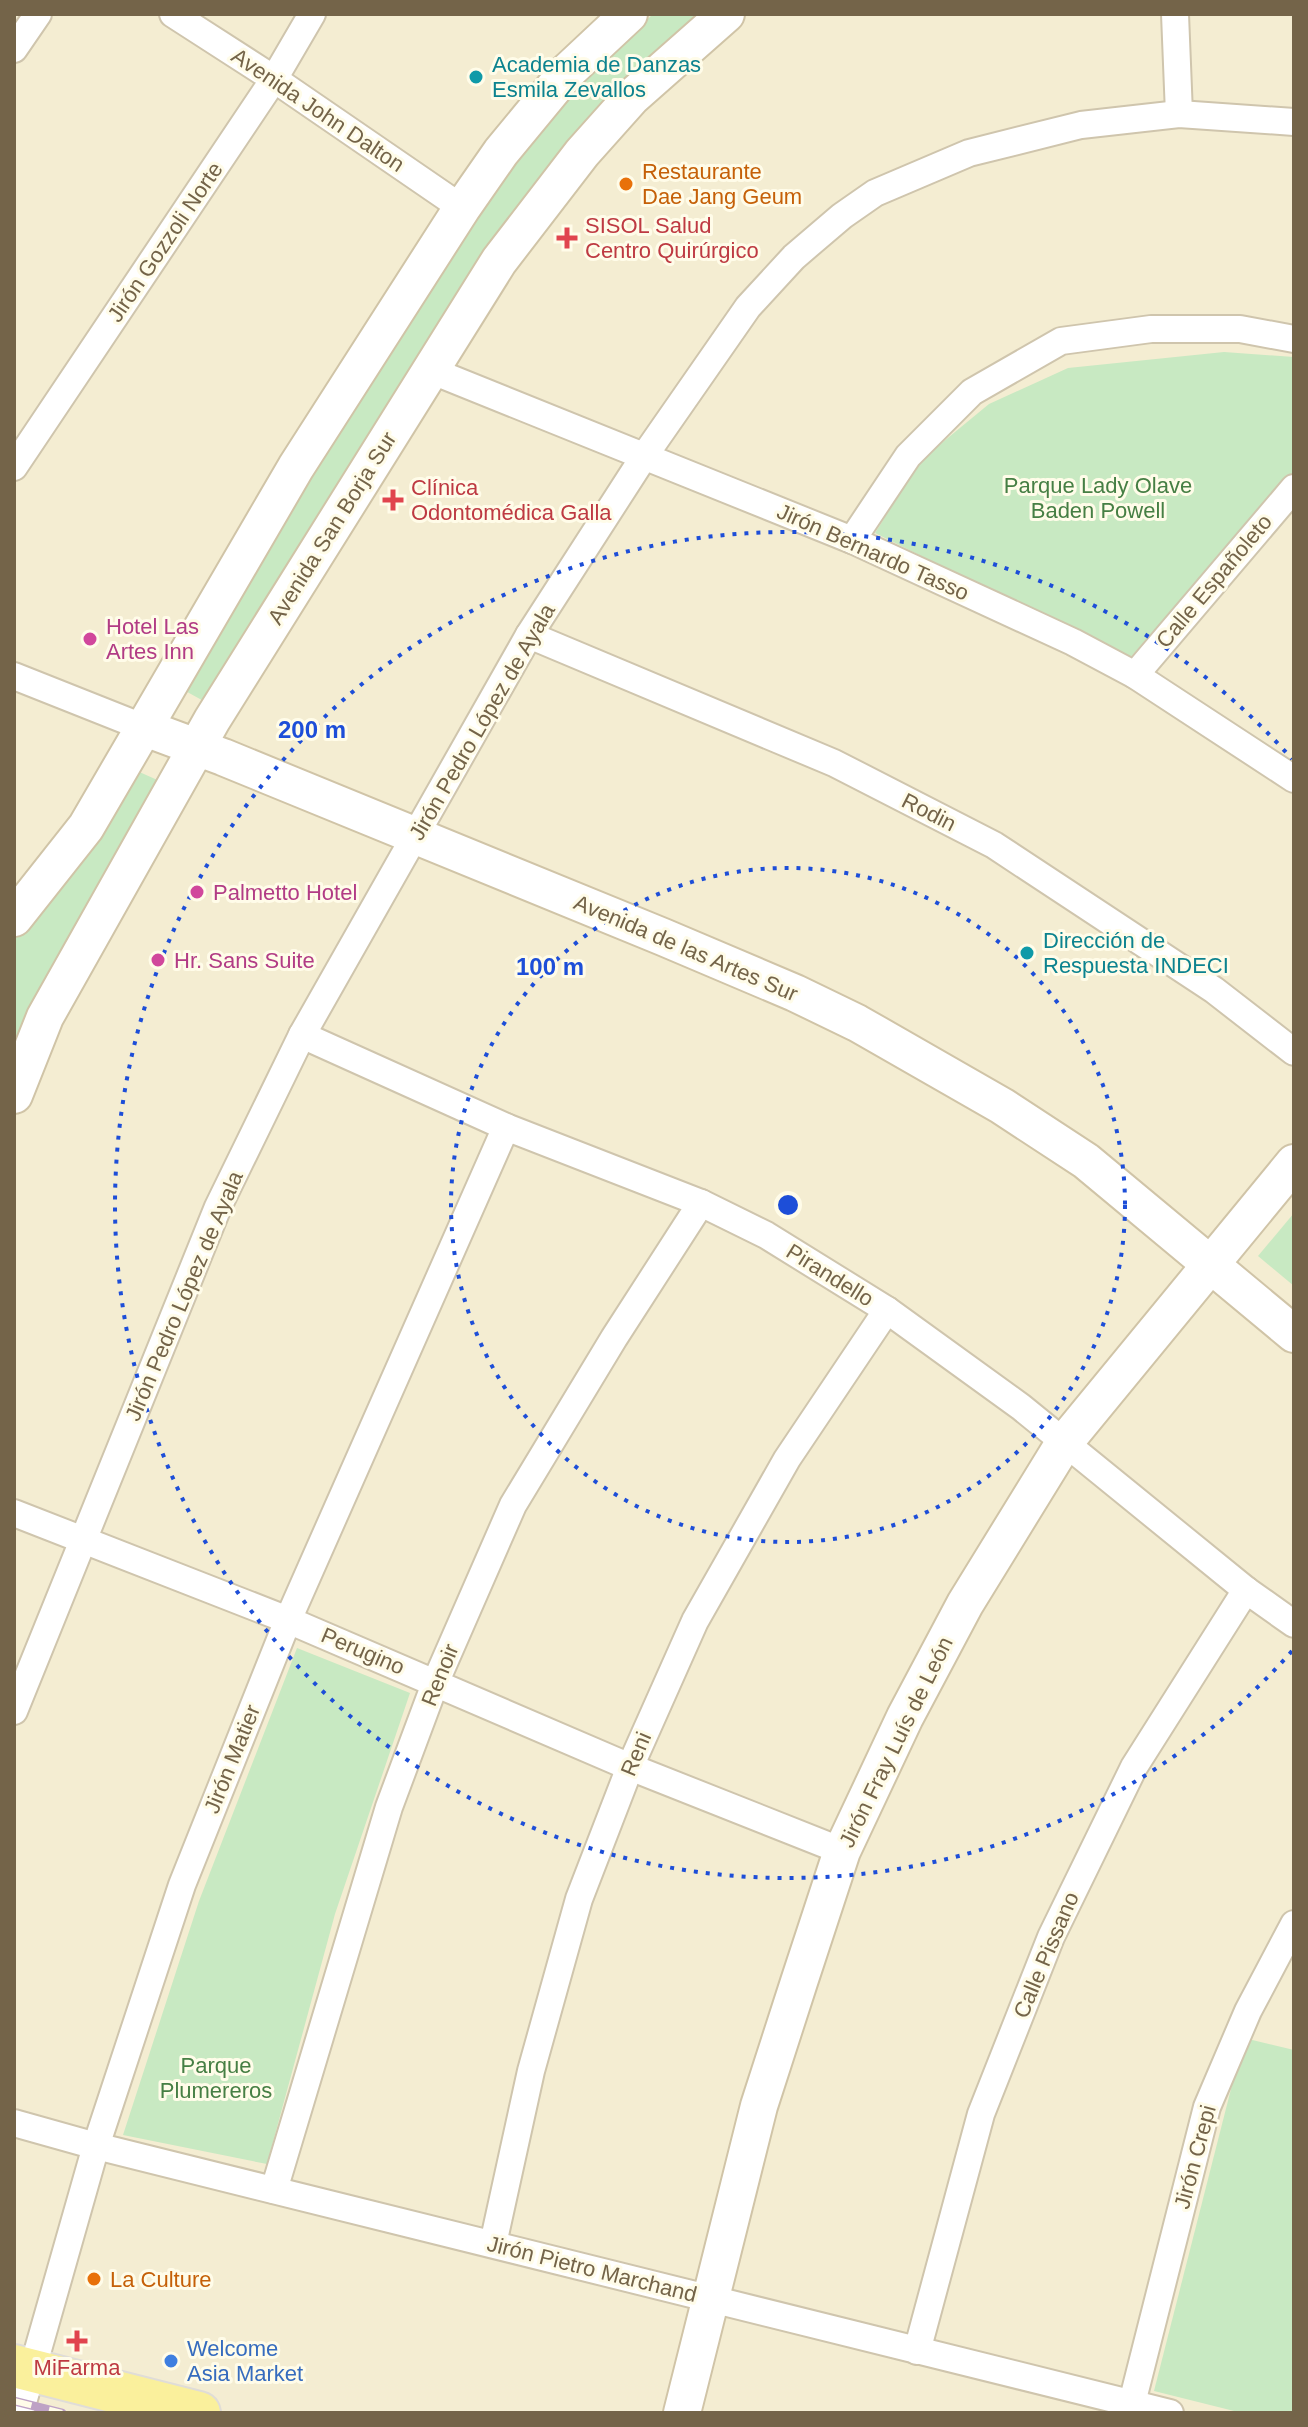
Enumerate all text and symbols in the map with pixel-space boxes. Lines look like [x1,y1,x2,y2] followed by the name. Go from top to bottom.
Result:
[227,43,409,177] street label: Avenida John Dalton
[492,52,701,102] place label: Academia de Danzas Esmila Zevallos
[467,68,485,86] marker: Academia de Danzas Esmila Zevallos
[102,157,228,327] street label: Jirón Gozzoli Norte
[642,159,802,209] place label: Restaurante Dae Jang Geum
[617,175,635,193] marker: Restaurante Dae Jang Geum
[585,213,759,263] place label: SISOL Salud Centro Quirúrgico
[556,227,578,249] marker: SISOL Salud Centro Quirúrgico
[263,427,401,629] street label: Avenida San Borja Sur
[1004,473,1192,523] park label: Parque Lady Olave Baden Powell
[411,475,612,525] place label: Clínica Odontomédica Galla
[382,489,404,511] marker: Clínica Odontomédica Galla
[773,498,973,606] street label: Jirón Bernardo Tasso
[1151,509,1277,653] street label: Calle Españoleto
[404,599,560,845] street label: Jirón Pedro López de Ayala
[106,614,199,664] place label: Hotel Las Artes Inn
[81,630,99,648] marker: Hotel Las Artes Inn
[278,716,346,743] text: 200 m
[898,788,960,836] street label: Rodin
[213,880,357,905] place label: Palmetto Hotel
[188,883,206,901] marker: Palmetto Hotel
[570,890,802,1006] street label: Avenida de las Artes Sur
[1043,928,1229,978] place label: Dirección de Respuesta INDECI
[1018,944,1036,962] marker: Dirección de Respuesta INDECI
[174,948,315,973] place label: Hr. Sans Suite
[149,951,167,969] marker: Hr. Sans Suite
[516,953,584,980] text: 100 m
[120,1167,248,1425] street label: Jirón Pedro López de Ayala
[774,1191,802,1219] centre of rings
[782,1238,878,1312] street label: Pirandello
[318,1622,408,1680] street label: Perugino
[834,1633,958,1851] street label: Jirón Fray Luís de León
[416,1640,464,1710] street label: Renoir
[199,1701,265,1817] street label: Jirón Matier
[616,1728,656,1780] street label: Reni
[1008,1888,1084,2022] street label: Calle Pissano
[160,2053,272,2103] park label: Parque Plumereros
[1169,2102,1221,2212] street label: Jirón Crepi
[485,2231,699,2307] street label: Jirón Pietro Marchand
[110,2267,212,2292] place label: La Culture
[85,2270,103,2288] marker: La Culture
[68,2332,86,2350] marker: MiFarma
[187,2336,303,2386] place label: Welcome Asia Market
[162,2352,180,2370] marker: Welcome Asia Market
[34,2355,121,2380] place label: MiFarma

